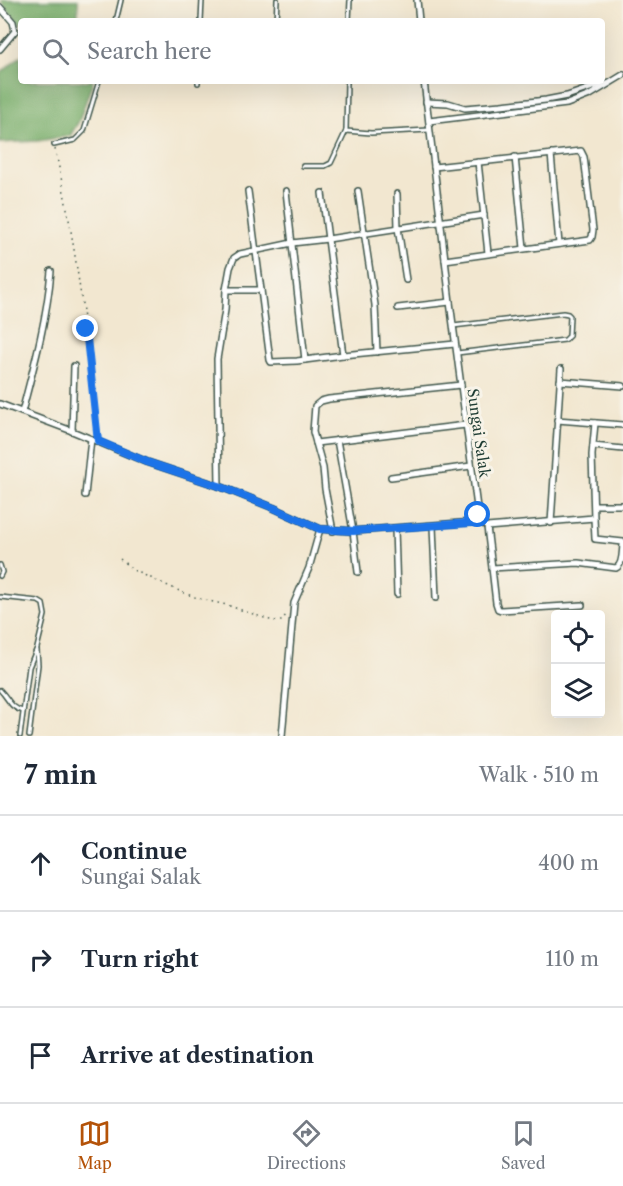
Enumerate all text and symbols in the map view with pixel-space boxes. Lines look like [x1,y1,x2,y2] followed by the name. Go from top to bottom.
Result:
[18,18,605,84] search box
[39,35,72,68] icon: search
[87,38,212,65] text: Search here
[72,315,98,341] route end
[463,387,495,480] street label: Sungai Salak
[464,501,490,527] route start
[551,610,605,718] map controls
[551,610,605,664] button: locate
[551,664,605,718] button: layers
[24,759,97,791] text: 7 min
[479,763,599,787] text: Walk · 510 m
[81,838,187,865] text: Continue
[24,847,57,880] icon: ahead
[538,851,599,875] text: 400 m
[81,865,201,889] text: Sungai Salak
[24,943,57,976] icon: right
[81,946,199,973] text: Turn right
[546,947,599,971] text: 110 m
[24,1039,57,1072] icon: arrive
[81,1042,314,1069] text: Arrive at destination
[78,1117,112,1173] tab: Map
[267,1117,346,1173] tab: Directions
[501,1117,545,1173] tab: Saved

